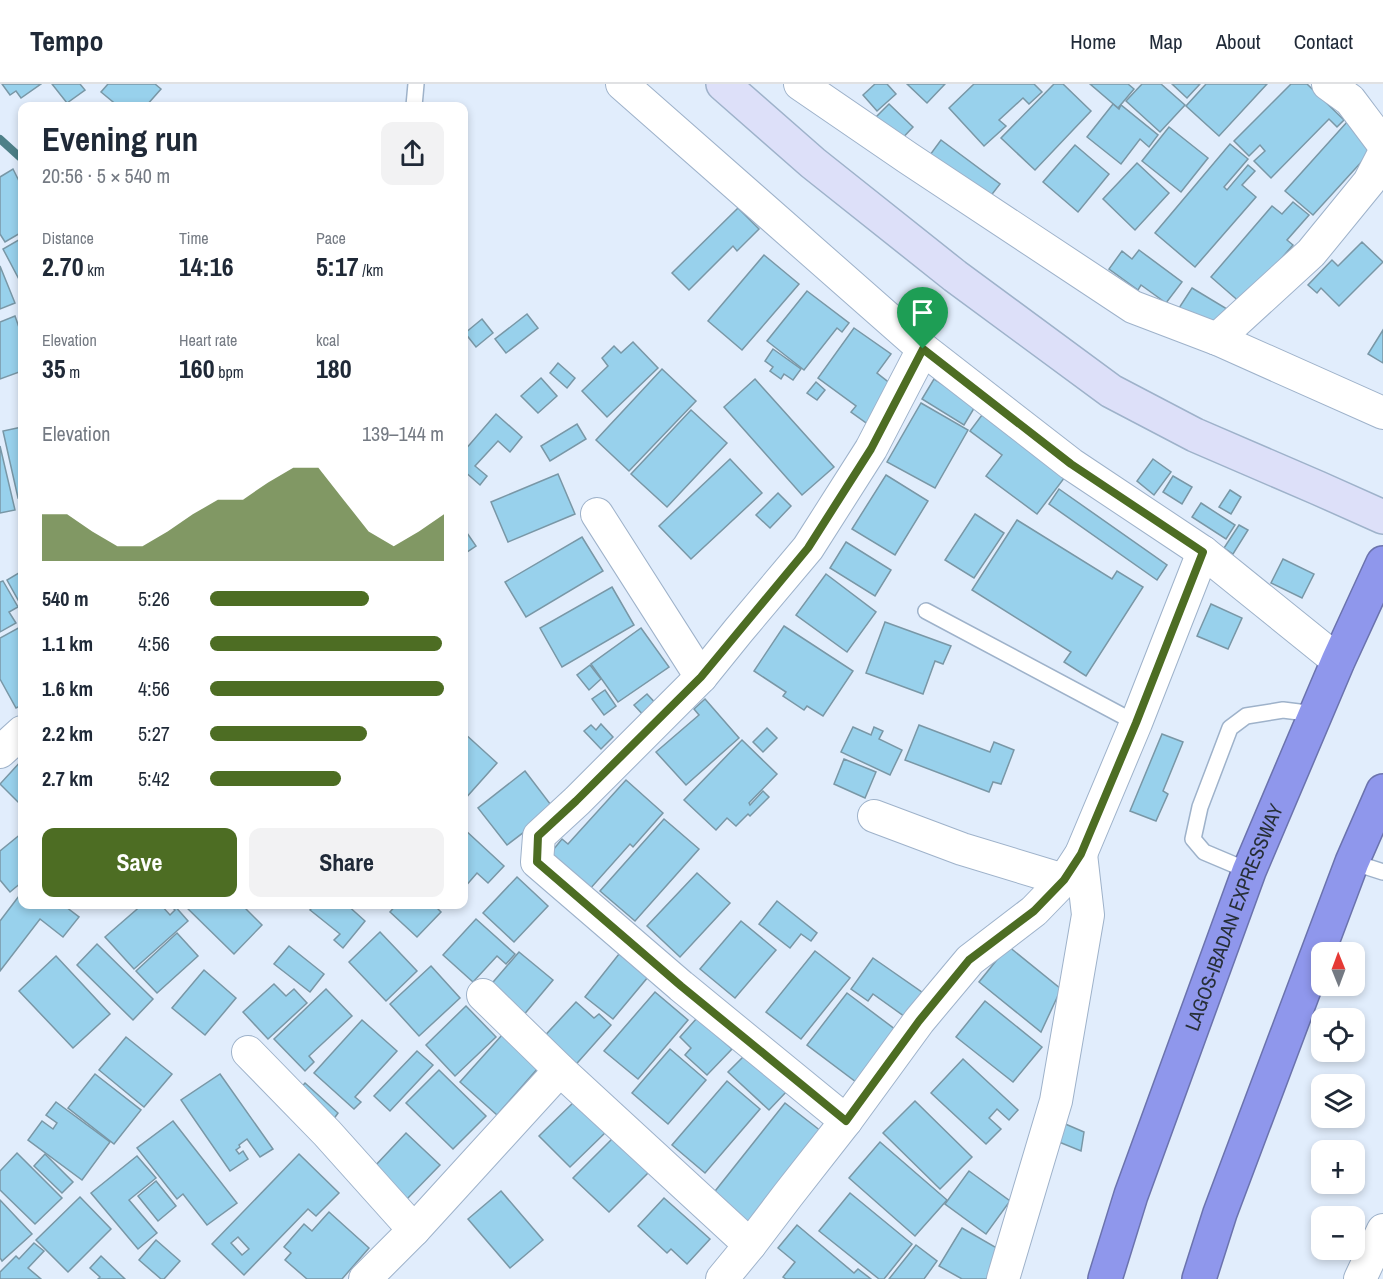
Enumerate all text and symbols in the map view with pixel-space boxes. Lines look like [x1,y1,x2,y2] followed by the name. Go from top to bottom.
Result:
[30,22,104,60] text: Tempo
[1070,27,1116,56] text: Home
[1149,27,1183,56] text: Map
[1216,27,1261,56] text: About
[1294,27,1353,56] text: Contact
[42,117,198,161] text: Evening run
[381,122,444,185] button: share
[42,162,170,189] text: 20:56 · 5 × 540 m
[42,227,94,249] text: Distance
[179,227,209,249] text: Time
[316,227,346,249] text: Pace
[42,249,84,284] text: 2.70
[179,249,234,284] text: 14:16
[316,249,359,284] text: 5:17
[84,259,105,281] text: km
[359,259,383,281] text: /km
[897,287,948,349] pin
[906,296,939,329] icon: arrive
[42,329,97,351] text: Elevation
[179,329,237,351] text: Heart rate
[316,329,339,351] text: kcal
[42,351,66,386] text: 35
[179,351,215,386] text: 160
[316,351,352,386] text: 180
[66,361,80,383] text: m
[215,361,244,383] text: bpm
[42,420,110,447] text: Elevation
[362,420,444,447] text: 139–144 m
[42,585,89,612] text: 540 m
[138,585,170,612] text: 5:26
[42,630,93,657] text: 1.1 km
[138,630,170,657] text: 4:56
[42,675,93,702] text: 1.6 km
[138,675,170,702] text: 4:56
[42,720,93,747] text: 2.2 km
[138,720,170,747] text: 5:27
[42,765,93,792] text: 2.7 km
[138,765,170,792] text: 5:42
[1178,799,1289,1034] street label: LAGOS-IBADAN EXPRESSWAY
[42,828,237,897] button: Save
[249,828,444,897] button: Share
[1311,942,1365,996] north arrow
[1311,942,1365,1260] map controls
[1311,1008,1365,1062] button: locate
[1311,1074,1365,1128] button: layers
[1311,1140,1365,1194] button: +
[1311,1206,1365,1260] button: −

